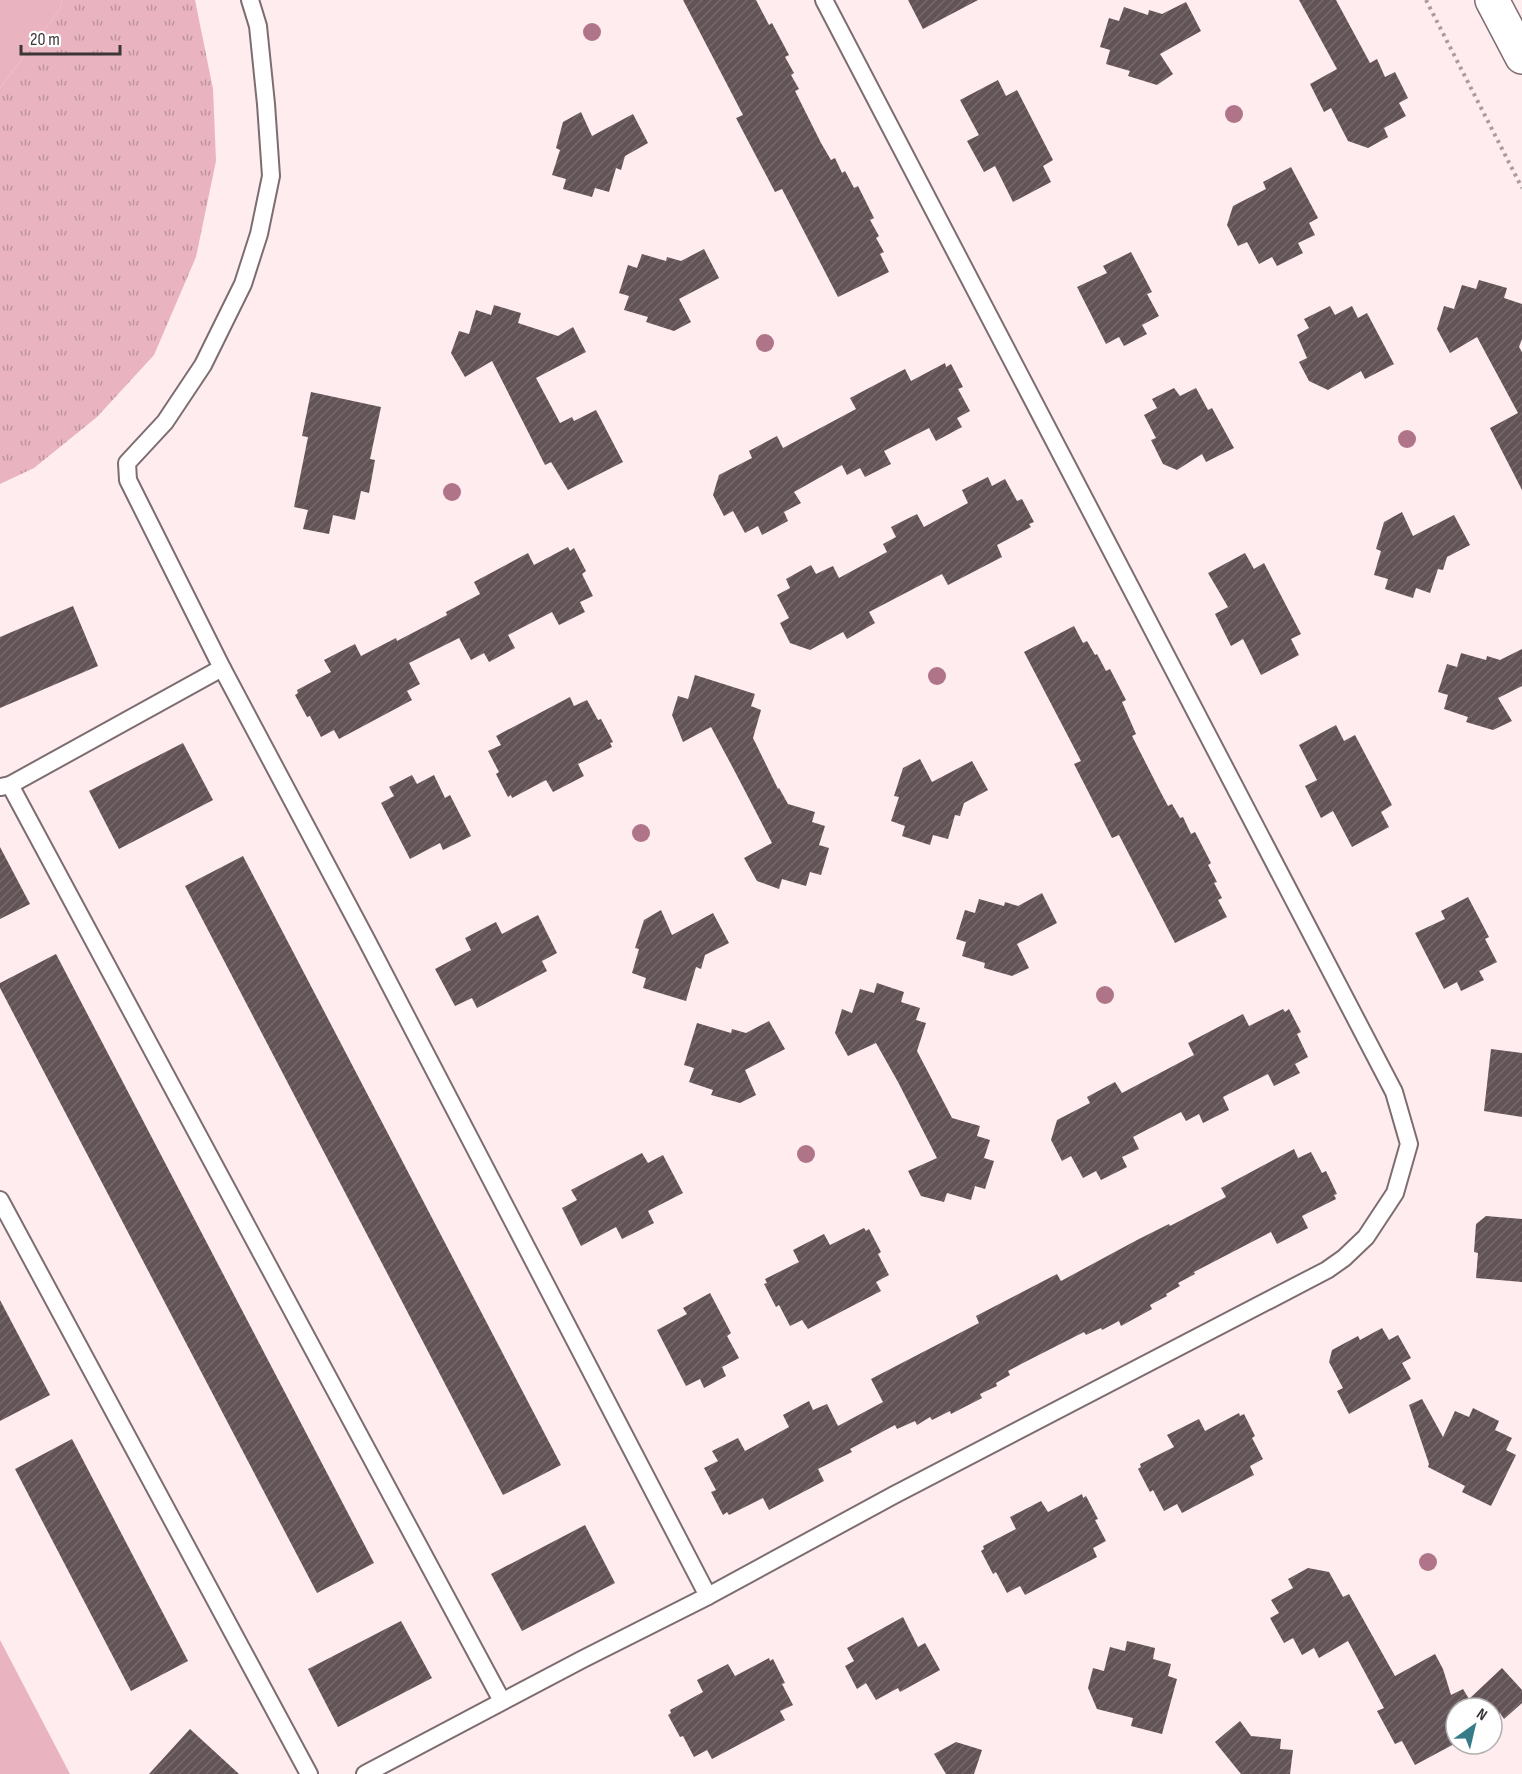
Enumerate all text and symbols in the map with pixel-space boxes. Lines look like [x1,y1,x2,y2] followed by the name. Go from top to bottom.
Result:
[21,18,120,56] scale bar
[30,29,60,50] text: 20 m
[1444,1696,1504,1756] north arrow
[1473,1705,1490,1725] text: N

